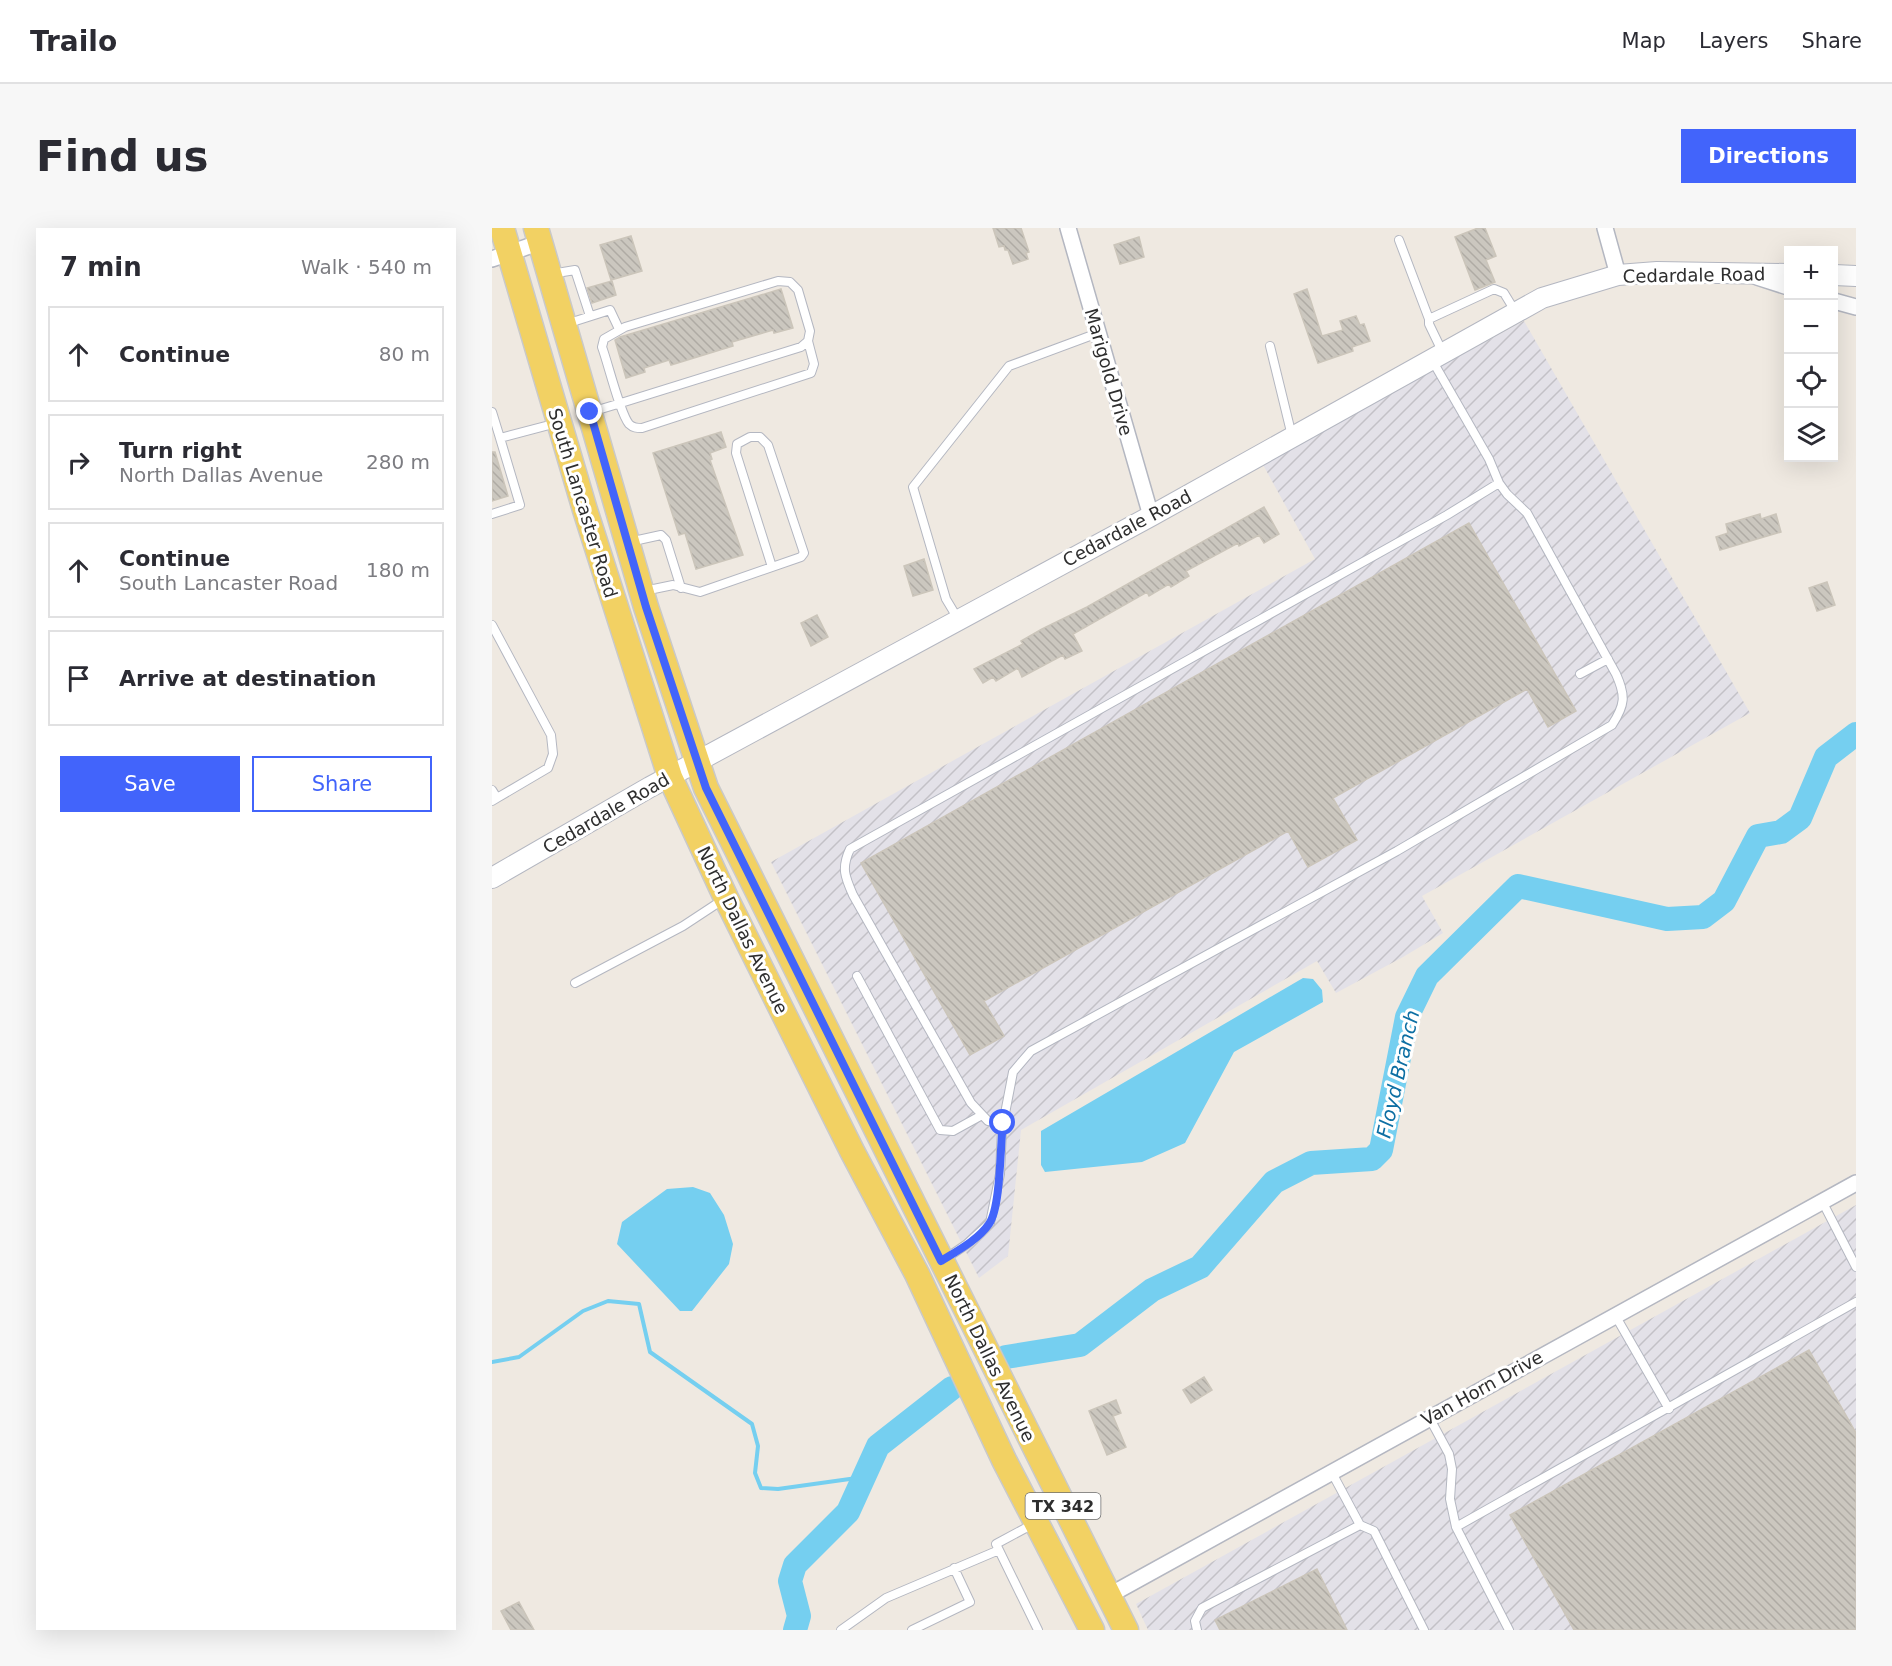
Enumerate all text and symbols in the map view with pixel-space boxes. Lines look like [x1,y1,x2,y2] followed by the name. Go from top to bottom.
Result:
[30,25,117,58] text: Trailo
[1622,29,1666,53] text: Map
[1699,29,1768,53] text: Layers
[1801,29,1862,53] text: Share
[1681,129,1856,183] button: Directions
[36,132,209,181] text: Find us
[1784,246,1838,462] map controls
[1784,246,1838,300] button: +
[60,252,142,282] text: 7 min
[301,255,432,279] text: Walk · 540 m
[1623,263,1765,287] street label: Cedardale Road
[1784,300,1838,354] button: −
[1081,306,1137,438] street label: Marigold Drive
[62,338,95,371] icon: ahead
[119,342,230,367] text: Continue
[379,342,430,366] text: 80 m
[1784,354,1838,408] button: locate
[576,398,602,424] route end
[544,406,622,600] street label: South Lancaster Road
[1784,408,1838,462] button: layers
[119,438,242,463] text: Turn right
[62,446,95,479] icon: right
[366,450,430,474] text: 280 m
[119,463,323,487] text: North Dallas Avenue
[1059,485,1195,571] street label: Cedardale Road
[119,546,230,571] text: Continue
[62,554,95,587] icon: ahead
[366,558,430,582] text: 180 m
[119,571,338,595] text: South Lancaster Road
[62,662,95,695] icon: arrive
[119,666,376,691] text: Arrive at destination
[60,756,240,812] button: Save
[252,756,432,812] button: Share
[539,768,673,858] street label: Cedardale Road
[693,843,793,1017] street label: North Dallas Avenue
[1372,1008,1424,1140] water label: Floyd Branch
[989,1109,1015,1135] route start
[940,1271,1040,1445] street label: North Dallas Avenue
[1418,1346,1546,1430] street label: Van Horn Drive
[1026,1493,1100,1519] road number: TX 342

